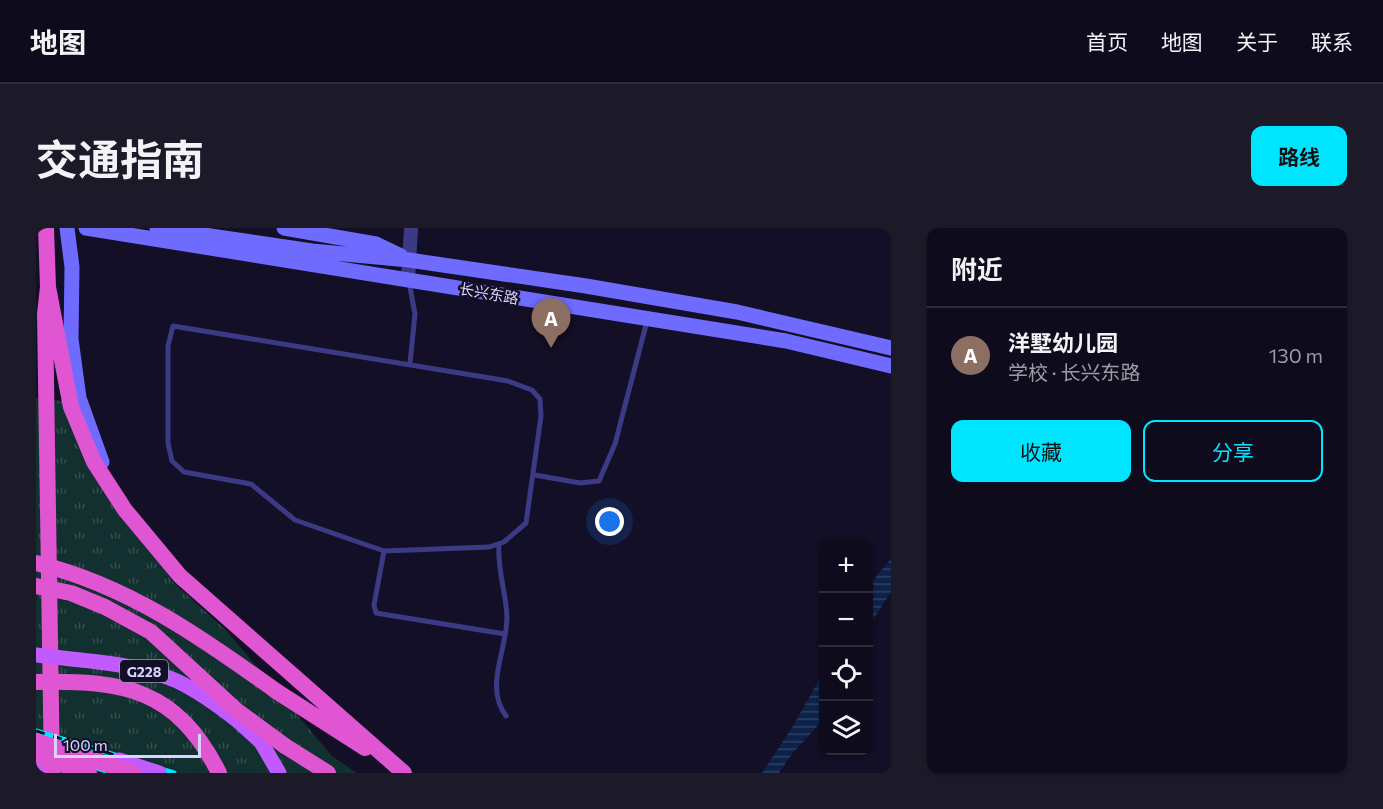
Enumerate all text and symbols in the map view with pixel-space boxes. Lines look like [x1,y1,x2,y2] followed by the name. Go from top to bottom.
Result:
[30,25,86,59] text: 地图
[1086,29,1128,54] text: 首页
[1161,29,1203,54] text: 地图
[1236,29,1278,54] text: 关于
[1311,29,1353,54] text: 联系
[1251,126,1347,186] button: 路线
[36,132,204,184] text: 交通指南
[951,253,1003,284] text: 附近
[458,279,520,307] street label: 长兴东路
[532,298,570,348] pin: A
[1008,329,1118,356] text: 洋墅幼儿园
[963,343,978,367] text: A
[1269,343,1323,367] text: 130 m
[1008,360,1140,384] text: 学校 · 长兴东路
[951,420,1131,482] button: 收藏
[1143,420,1323,482] button: 分享
[595,507,624,536] your location
[819,539,873,755] map controls
[819,539,873,593] button: +
[819,593,873,647] button: −
[819,647,873,701] button: locate
[120,660,168,682] road number: G228
[819,701,873,755] button: layers
[54,731,201,758] scale bar
[63,735,108,754] text: 100 m

